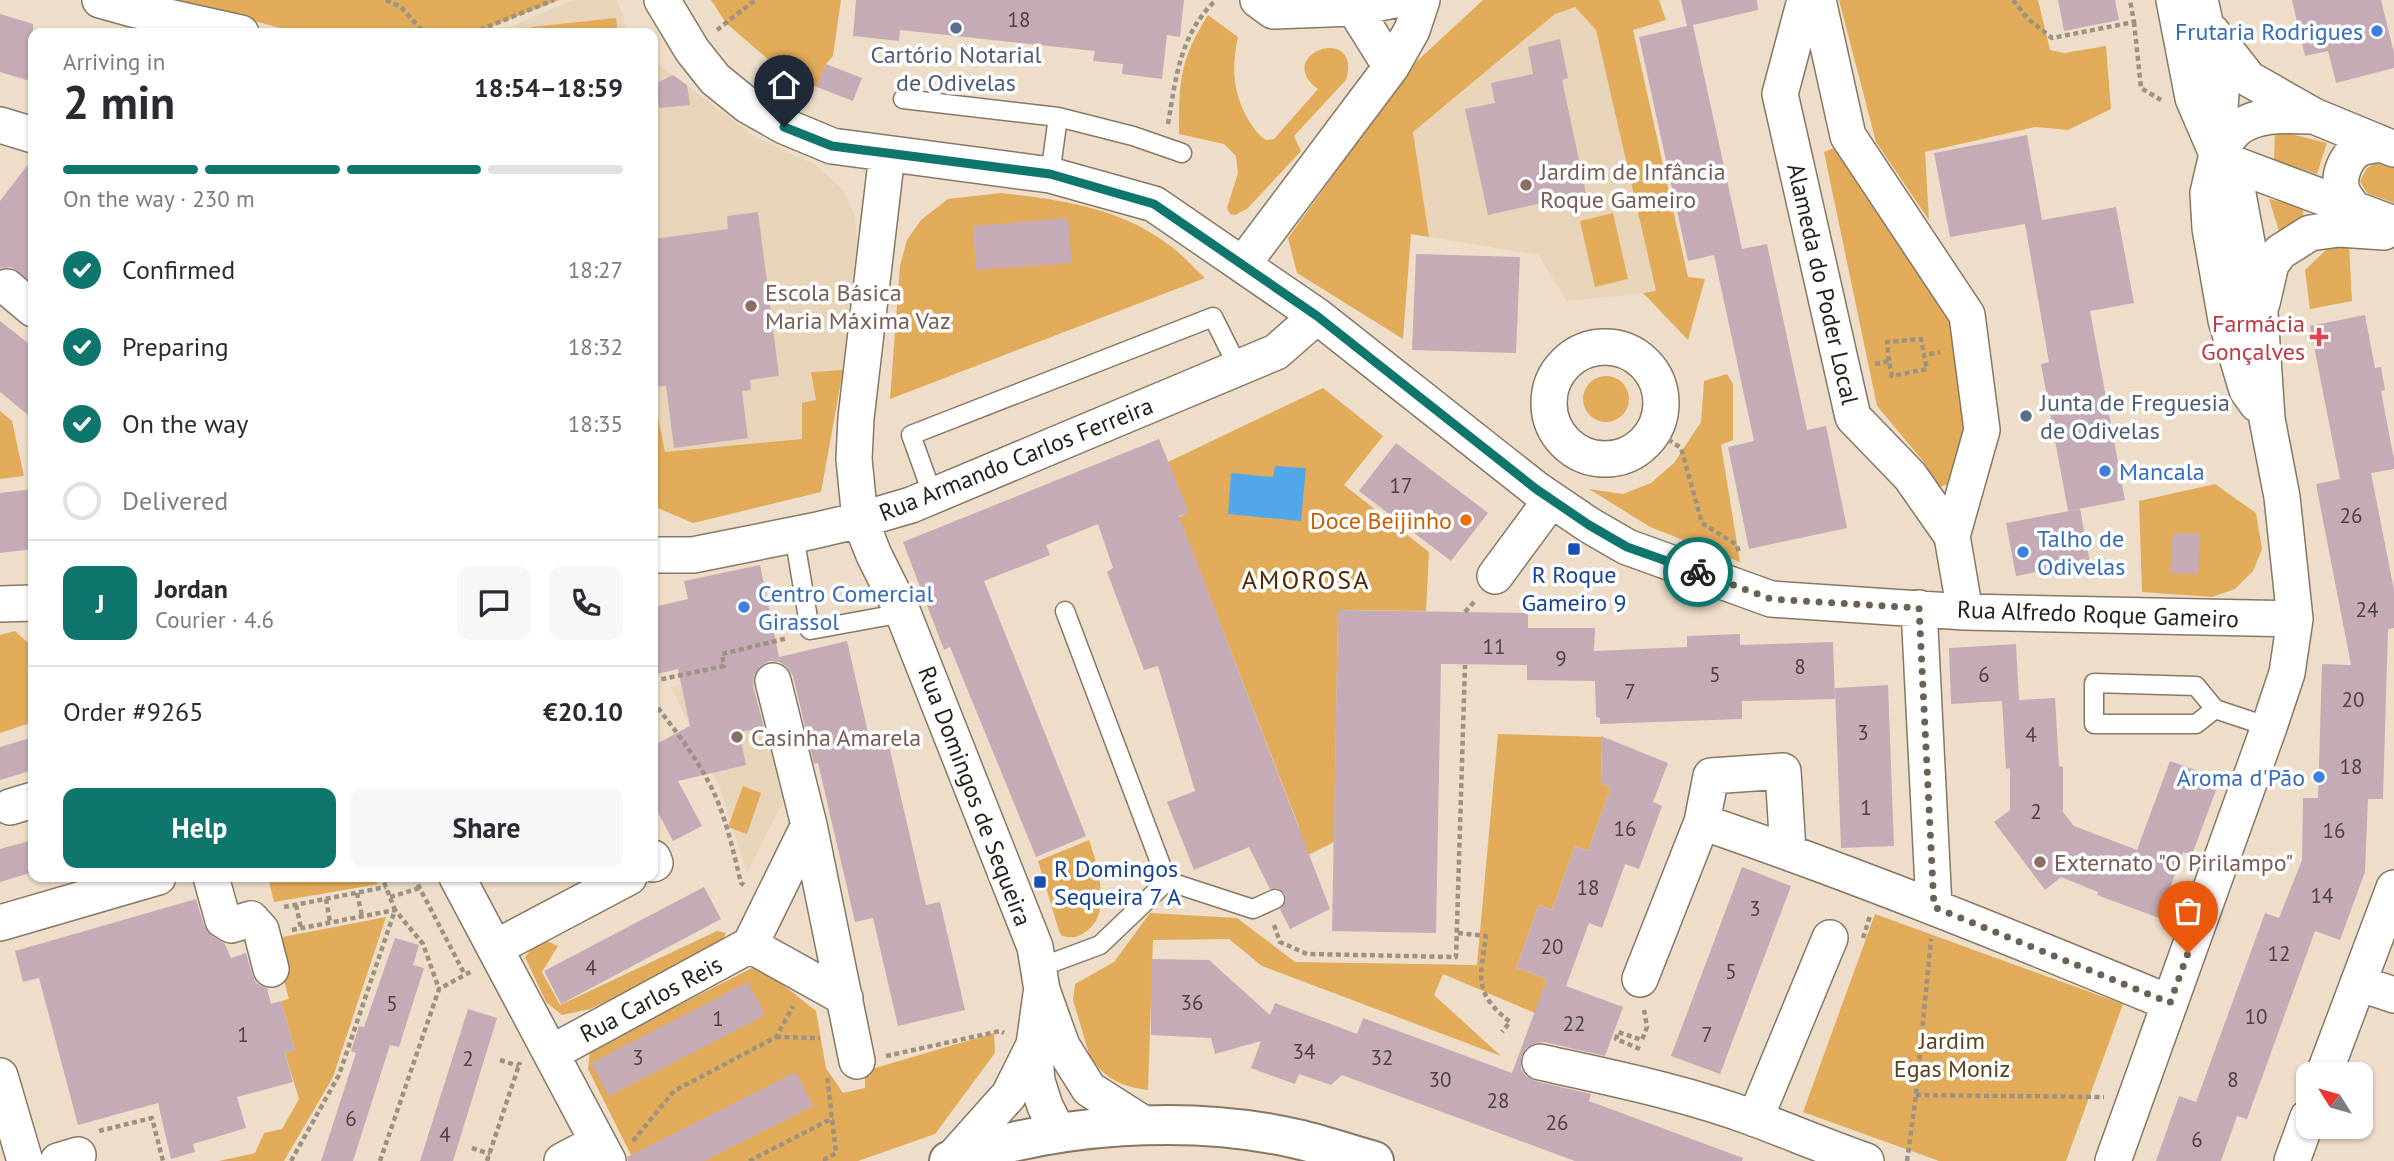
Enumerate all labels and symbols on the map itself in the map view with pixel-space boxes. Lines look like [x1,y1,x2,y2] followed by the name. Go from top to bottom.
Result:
[1008,6,1030,33] house number: 18
[2175,16,2363,47] place label: Frutaria Rodrigues
[948,20,964,36] marker: Cartório Notarial de Odivelas
[2369,23,2385,39] marker: Frutaria Rodrigues
[870,39,1042,98] place label: Cartório Notarial de Odivelas
[754,55,814,127] pin
[1539,156,1726,215] place label: Jardim de Infância Roque Gameiro
[1780,160,1866,408] street label: Alameda do Poder Local
[1518,177,1534,193] marker: Jardim de Infância Roque Gameiro
[765,277,951,336] place label: Escola Básica Maria Máxima Vaz
[743,298,759,314] marker: Escola Básica Maria Máxima Vaz
[2201,308,2305,367] place label: Farmácia Gonçalves
[2311,329,2327,345] marker: Farmácia Gonçalves
[2039,387,2230,446] place label: Junta de Freguesia de Odivelas
[874,390,1158,528] street label: Rua Armando Carlos Ferreira
[2018,408,2034,424] marker: Junta de Freguesia de Odivelas
[2119,456,2205,487] place label: Mancala
[2097,463,2113,479] marker: Mancala
[1390,472,1412,499] house number: 17
[2340,502,2362,529] house number: 26
[1310,505,1452,536] place label: Doce Beijinho
[1458,512,1474,528] marker: Doce Beijinho
[2037,523,2125,582] place label: Talho de Odivelas
[1663,537,1733,607] courier
[1566,541,1582,557] marker: R Roque Gameiro 9
[2015,544,2031,560] marker: Talho de Odivelas
[1521,559,1627,618] place label: R Roque Gameiro 9
[1242,563,1370,596] district label: AMOROSA
[758,578,934,637] place label: Centro Comercial Girassol
[1957,594,2239,634] street label: Rua Alfredo Roque Gameiro
[2356,596,2378,623] house number: 24
[736,599,752,615] marker: Centro Comercial Girassol
[1483,633,1505,660] house number: 11
[1555,645,1567,672] house number: 9
[1794,653,1806,680] house number: 8
[1709,661,1721,688] house number: 5
[1978,661,1990,688] house number: 6
[911,662,1039,930] street label: Rua Domingos de Sequeira
[1624,678,1636,705] house number: 7
[2342,686,2364,713] house number: 20
[1857,719,1869,746] house number: 3
[2025,721,2037,748] house number: 4
[751,722,921,753] place label: Casinha Amarela
[729,729,745,745] marker: Casinha Amarela
[2340,753,2362,780] house number: 18
[2177,762,2305,793] place label: Aroma d'Pão
[2311,769,2327,785] marker: Aroma d'Pão
[1860,794,1872,821] house number: 1
[2030,798,2042,825] house number: 2
[1614,815,1636,842] house number: 16
[2323,817,2345,844] house number: 16
[2054,847,2293,878] place label: Externato "O Pirilampo"
[1054,853,1181,912] place label: R Domingos Sequeira 7 A
[2032,854,2048,870] marker: Externato "O Pirilampo"
[1032,874,1048,890] marker: R Domingos Sequeira 7 A
[1577,874,1599,901] house number: 18
[2158,881,2218,953] pin
[2311,882,2333,909] house number: 14
[1749,895,1761,922] house number: 3
[1541,933,1563,960] house number: 20
[2268,940,2290,967] house number: 12
[574,948,728,1050] street label: Rua Carlos Reis
[585,954,597,981] house number: 4
[1725,958,1737,985] house number: 5
[1181,989,1203,1016] house number: 36
[386,990,398,1017] house number: 5
[2245,1003,2267,1030] house number: 10
[712,1005,724,1032] house number: 1
[1563,1010,1585,1037] house number: 22
[237,1021,249,1048] house number: 1
[1701,1021,1713,1048] house number: 7
[1894,1025,2010,1084] park label: Jardim Egas Moniz
[1293,1038,1315,1065] house number: 34
[632,1044,644,1071] house number: 3
[1371,1044,1393,1071] house number: 32
[462,1045,474,1072] house number: 2
[2296,1062,2373,1139] north arrow
[1429,1066,1451,1093] house number: 30
[2227,1066,2239,1093] house number: 8
[1487,1087,1509,1114] house number: 28
[345,1105,357,1132] house number: 6
[1546,1109,1568,1136] house number: 26
[439,1121,451,1148] house number: 4
[2191,1126,2203,1153] house number: 6

